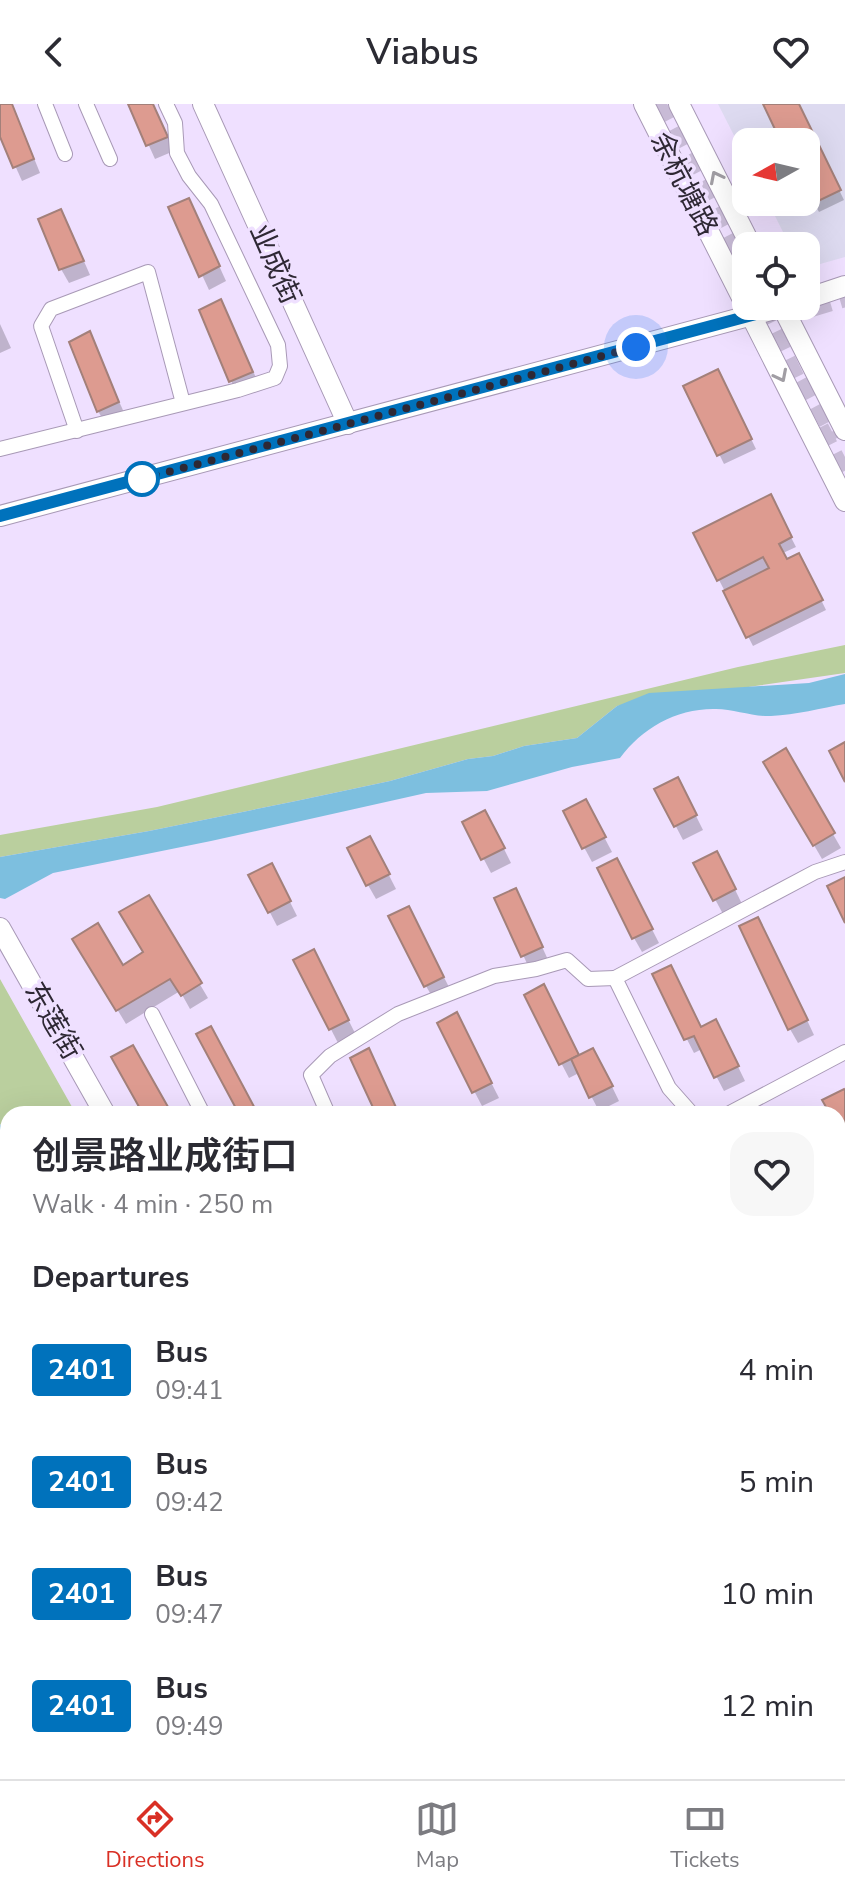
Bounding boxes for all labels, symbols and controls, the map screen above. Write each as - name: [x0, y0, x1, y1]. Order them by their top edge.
- text: Viabus: [366, 28, 479, 77]
- icon: back: [32, 30, 76, 74]
- icon: heart: [769, 30, 813, 74]
- street label: 余杭塘路: [642, 125, 726, 243]
- north arrow: [732, 128, 820, 216]
- map controls: [732, 128, 820, 320]
- one-way arrow: [710, 170, 726, 185]
- street label: 业成街: [241, 218, 309, 310]
- button: locate: [732, 232, 820, 320]
- your location: [616, 327, 656, 367]
- one-way arrow: [772, 367, 787, 382]
- unlabelled marker: [125, 462, 159, 496]
- street label: 东莲街: [16, 975, 90, 1067]
- text: 创景路业成街口: [32, 1131, 298, 1182]
- button: heart: [730, 1132, 814, 1216]
- text: Walk · 4 min · 250 m: [32, 1187, 273, 1222]
- text: Departures: [32, 1257, 189, 1298]
- text: Bus: [155, 1332, 208, 1373]
- text: 4 min: [739, 1350, 814, 1391]
- text: 2401: [48, 1351, 115, 1389]
- text: 09:41: [155, 1373, 224, 1408]
- text: Bus: [155, 1444, 208, 1485]
- text: 5 min: [739, 1462, 814, 1503]
- text: 2401: [48, 1463, 115, 1501]
- text: 09:42: [155, 1485, 224, 1520]
- text: Bus: [155, 1556, 208, 1597]
- text: 10 min: [721, 1574, 814, 1615]
- text: 2401: [48, 1575, 115, 1613]
- text: 09:47: [155, 1597, 224, 1632]
- text: Bus: [155, 1668, 208, 1709]
- text: 12 min: [721, 1686, 814, 1727]
- text: 2401: [48, 1687, 115, 1725]
- text: 09:49: [155, 1709, 224, 1744]
- tab: Directions: [105, 1797, 205, 1875]
- tab: Map: [415, 1797, 459, 1875]
- tab: Tickets: [670, 1797, 740, 1875]

